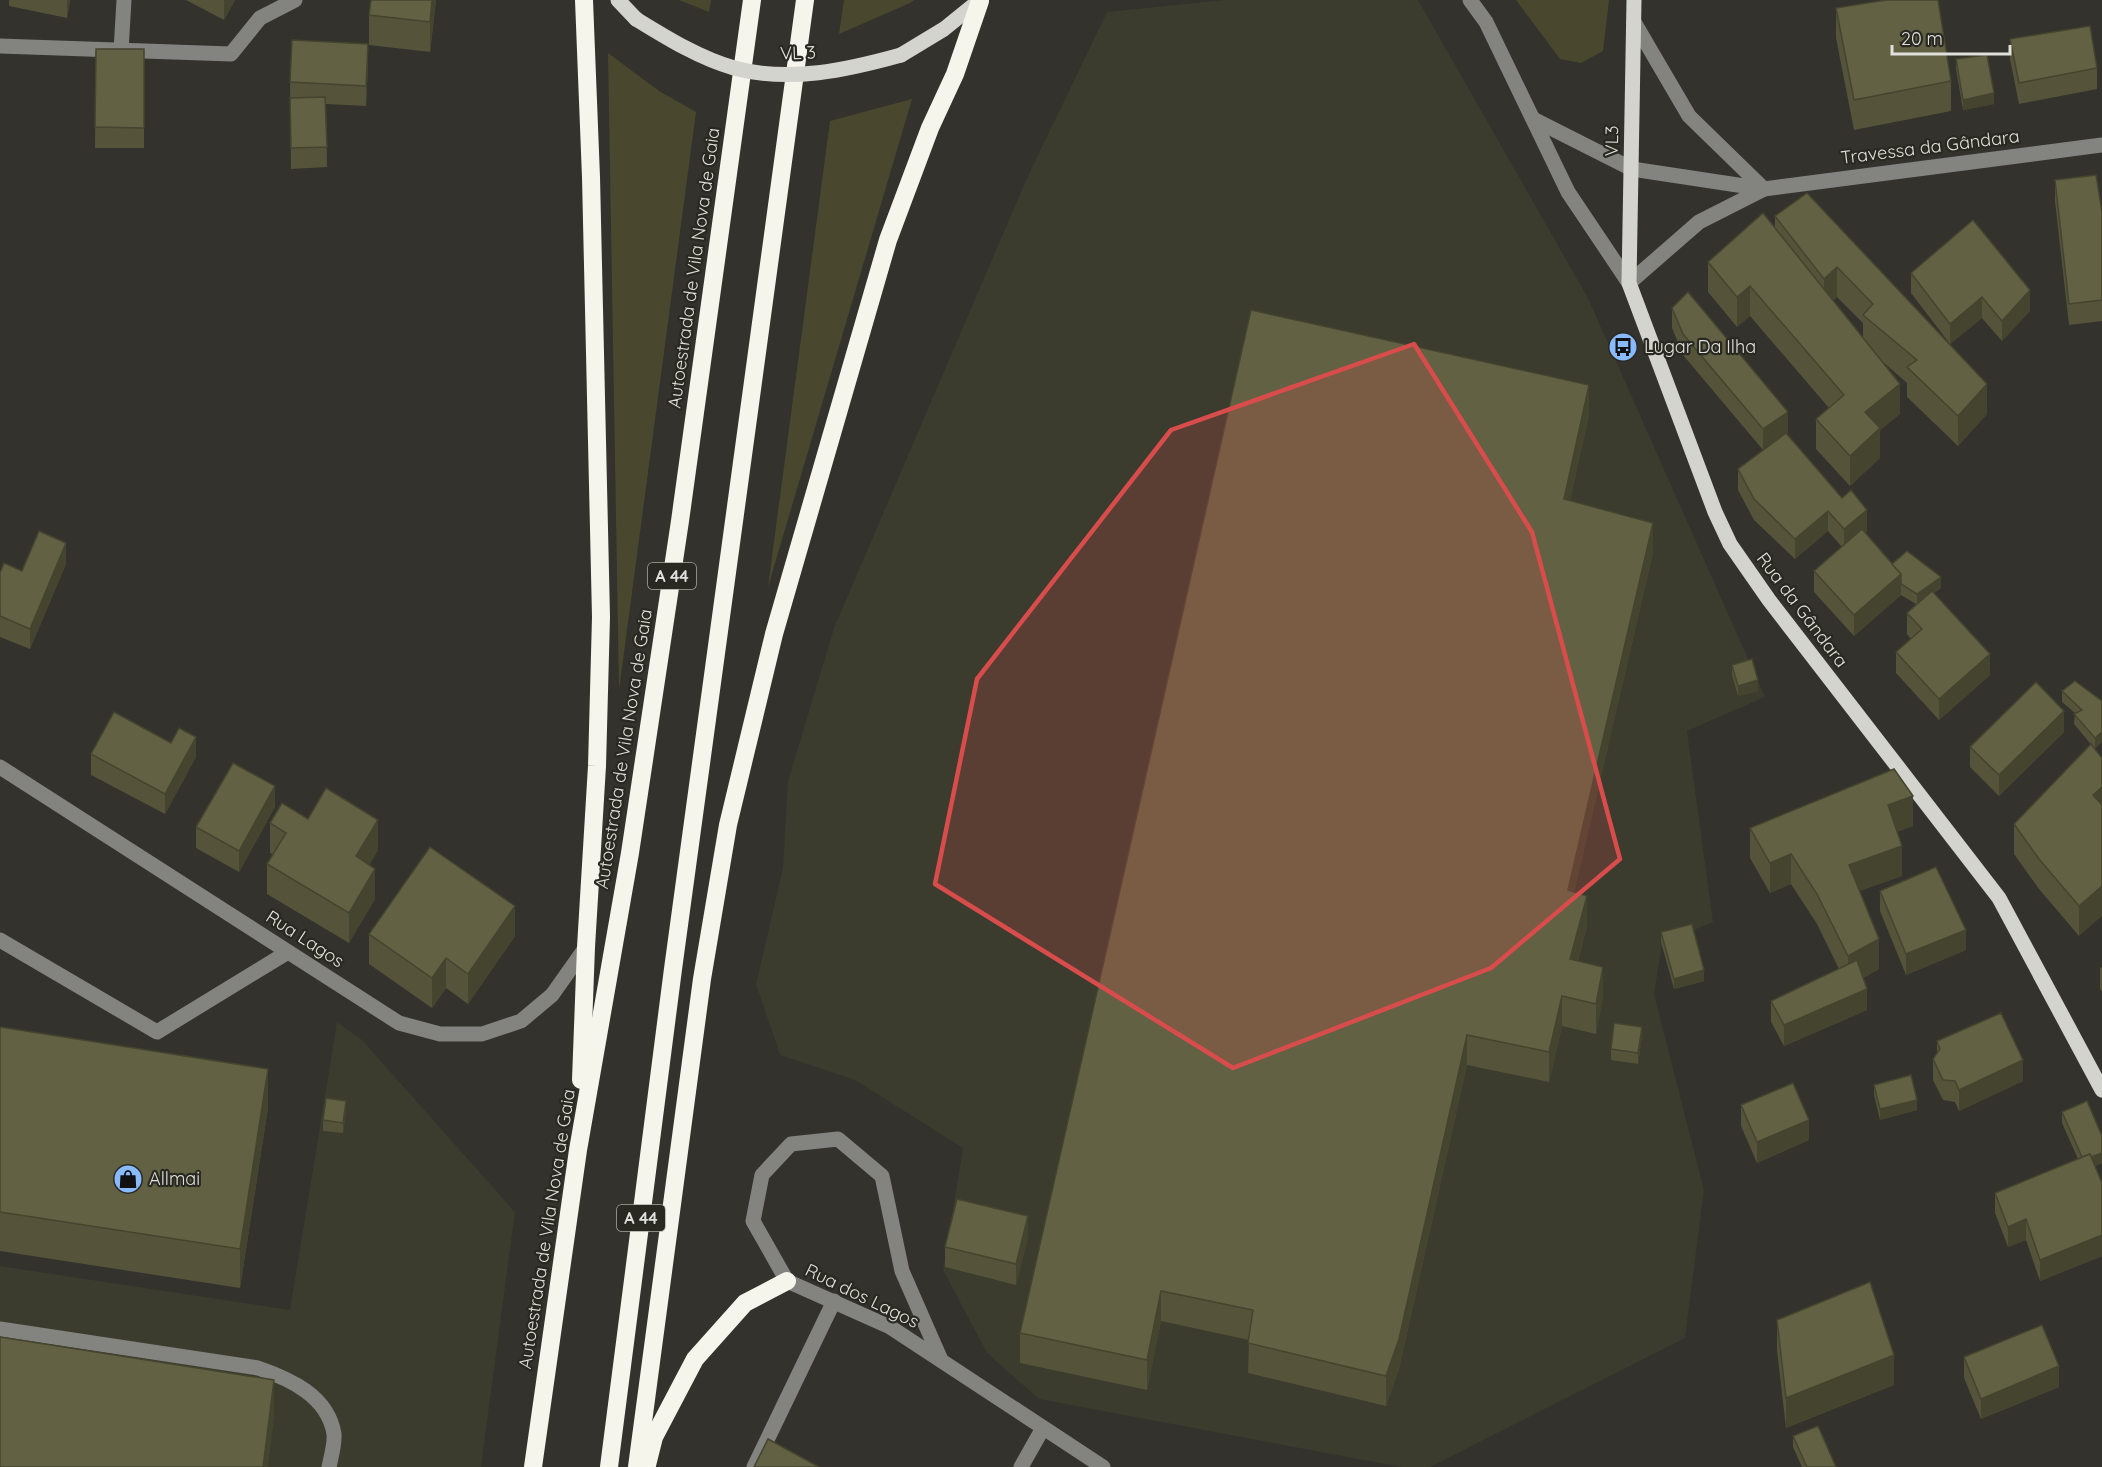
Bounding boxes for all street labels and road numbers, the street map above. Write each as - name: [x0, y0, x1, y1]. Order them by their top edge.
- street label: VL 3: [780, 40, 816, 65]
- street label: Travessa da Gândara: [1839, 124, 2021, 169]
- street label: VL3: [1600, 125, 1623, 157]
- street label: Autoestrada de Vila Nova de Gaia: [662, 126, 725, 410]
- street label: Rua da Gândara: [1752, 548, 1853, 672]
- road number: A 44: [648, 563, 696, 589]
- street label: Autoestrada de Vila Nova de Gaia: [590, 607, 657, 891]
- street label: Rua Lagos: [262, 905, 349, 972]
- street label: Autoestrada de Vila Nova de Gaia: [513, 1087, 580, 1371]
- road number: A 44: [617, 1205, 665, 1231]
- street label: Rua dos Lagos: [802, 1258, 923, 1333]

